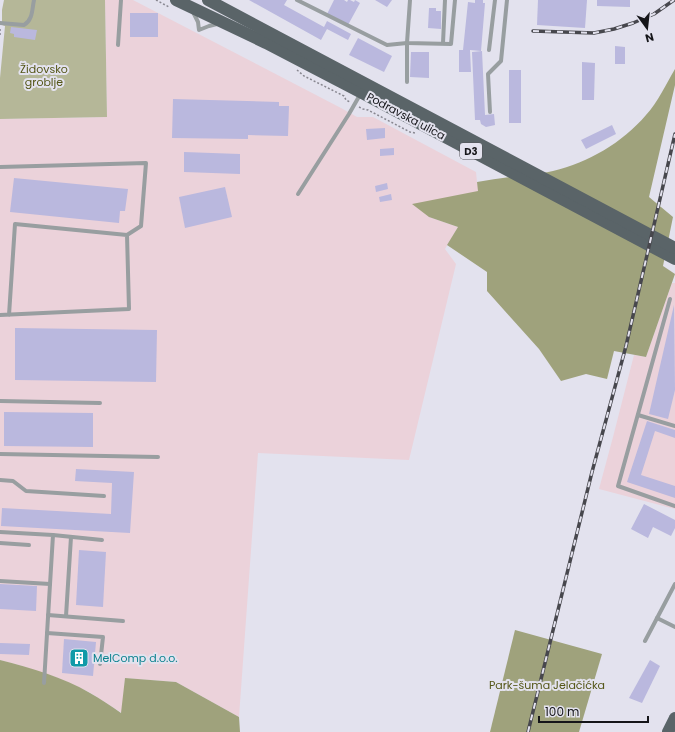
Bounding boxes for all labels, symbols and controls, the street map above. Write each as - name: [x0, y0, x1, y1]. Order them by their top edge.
- north arrow: [627, 8, 667, 48]
- text: N: [644, 29, 656, 46]
- park label: Židovsko groblje: [20, 61, 68, 90]
- street label: Podravska ulica: [364, 89, 448, 143]
- road number: D3: [460, 143, 482, 159]
- building icon: MelComp d.o.o.: [68, 647, 90, 669]
- place label: MelComp d.o.o.: [93, 650, 178, 666]
- park label: Park-šuma Jelačićka: [489, 677, 605, 693]
- scale bar: [539, 698, 648, 724]
- text: 100 m: [545, 703, 579, 720]

